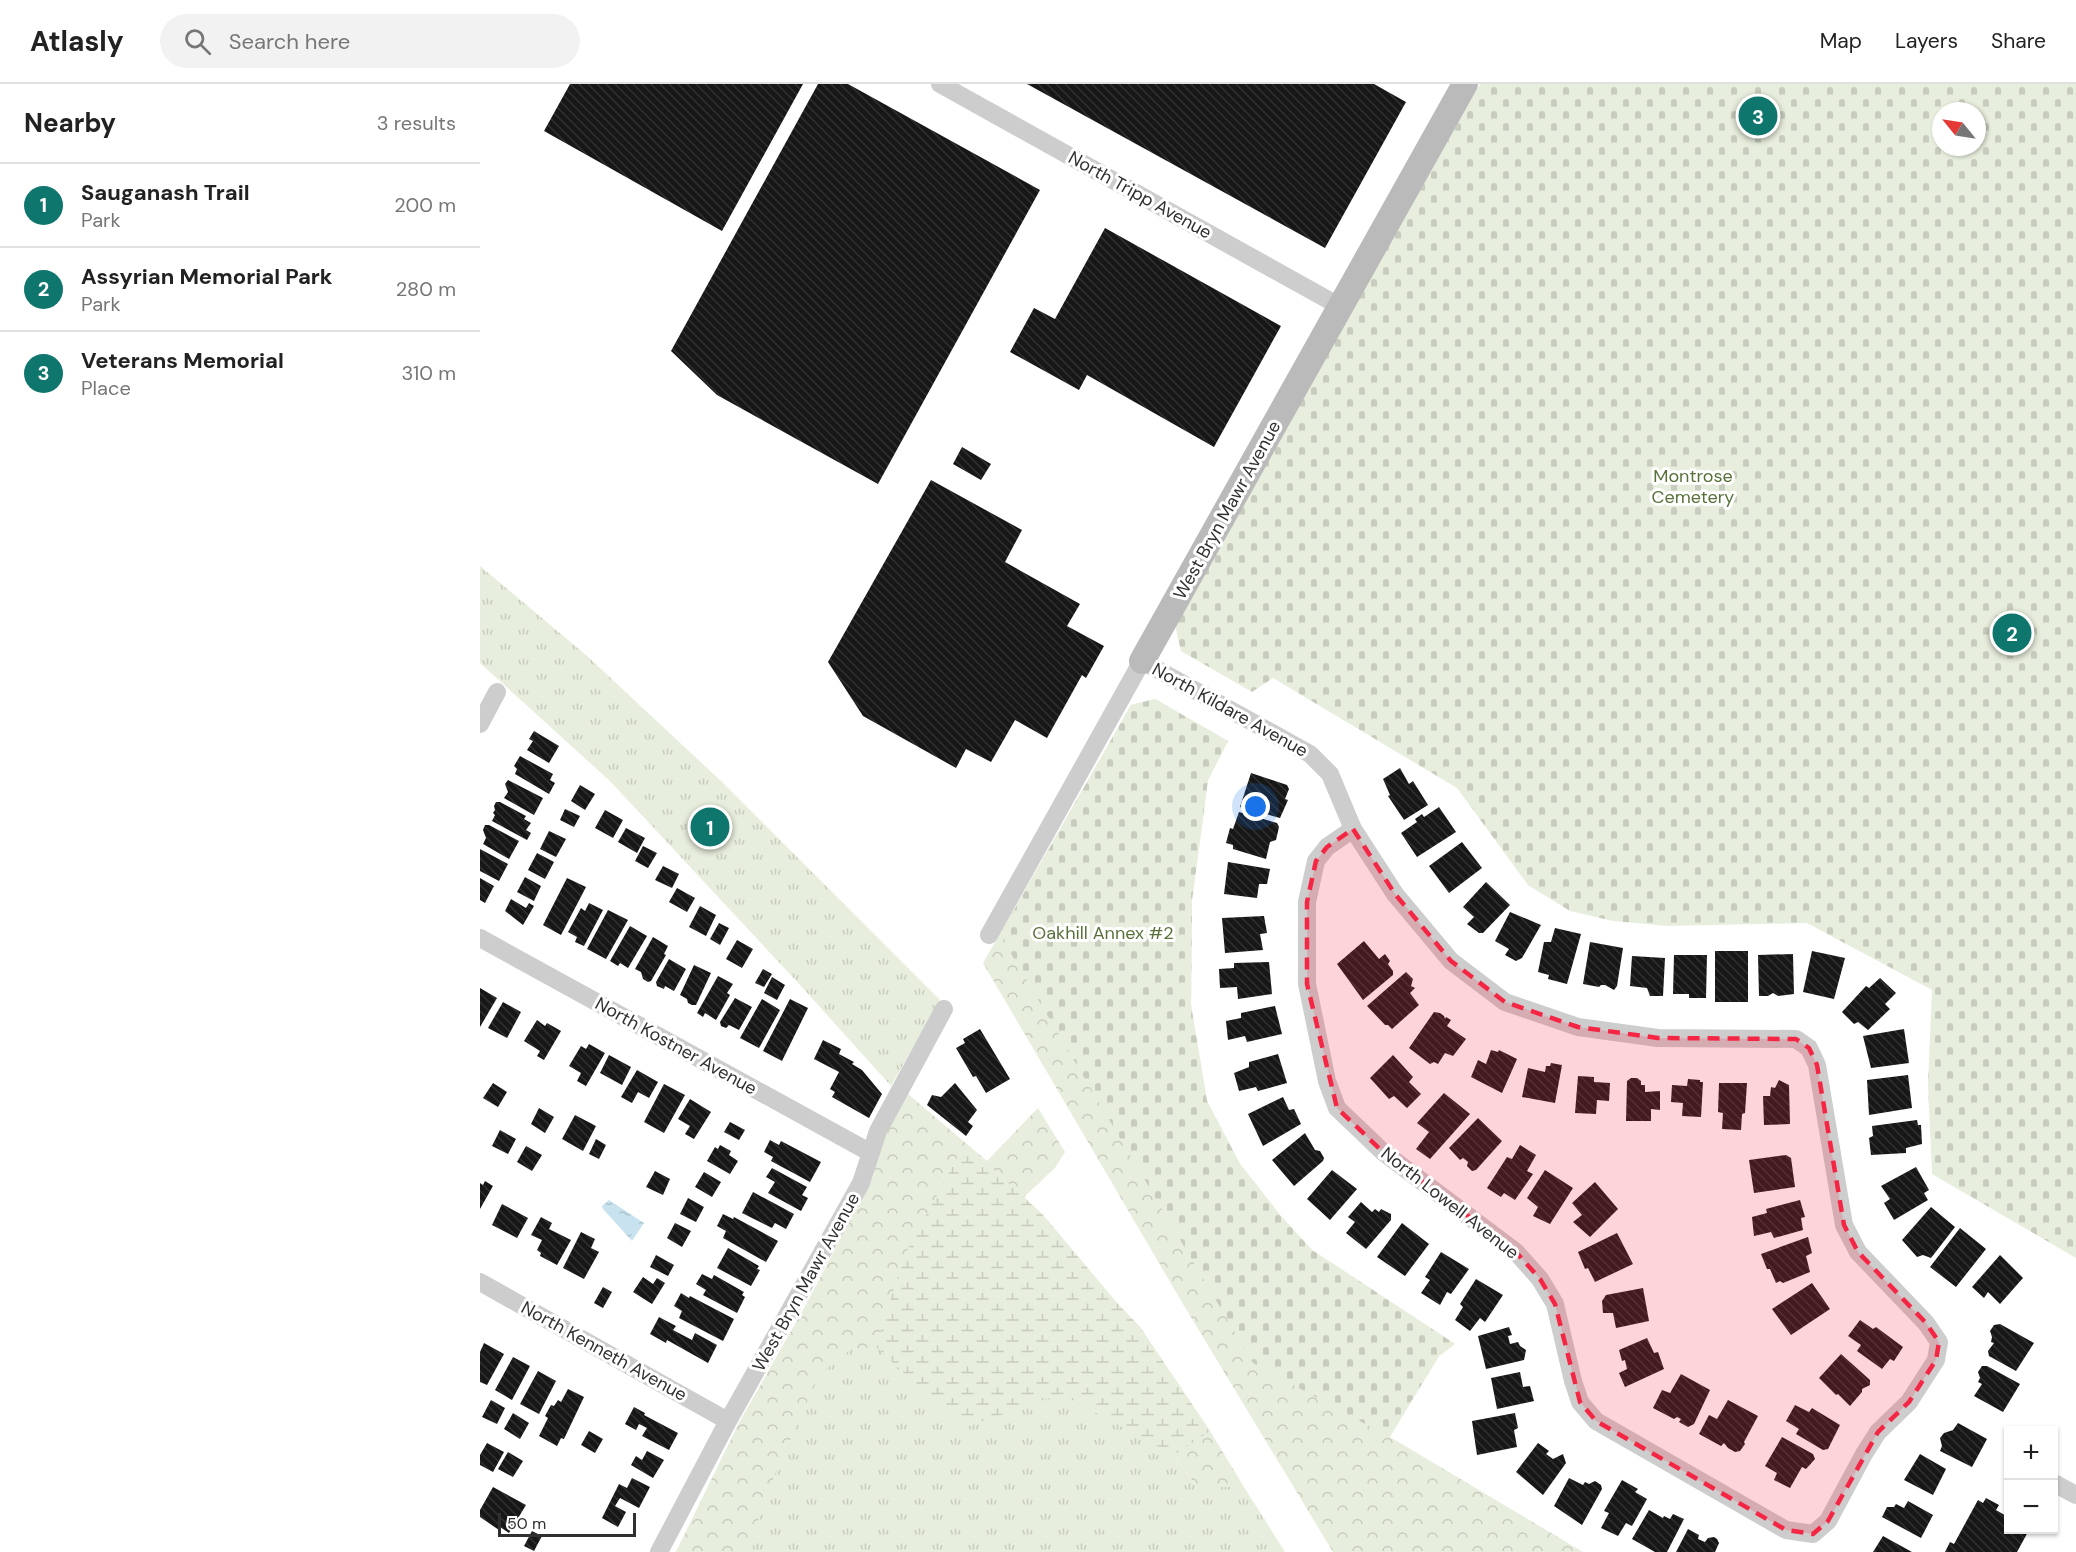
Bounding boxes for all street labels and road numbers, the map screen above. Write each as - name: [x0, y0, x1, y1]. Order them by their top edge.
- street label: North Tripp Avenue: [1064, 146, 1216, 244]
- street label: West Bryn Mawr Avenue: [1168, 416, 1286, 604]
- street label: North Kildare Avenue: [1148, 657, 1312, 763]
- street label: North Kostner Avenue: [591, 992, 761, 1100]
- street label: North Lowell Avenue: [1376, 1142, 1524, 1264]
- street label: West Bryn Mawr Avenue: [747, 1188, 865, 1376]
- street label: North Kenneth Avenue: [517, 1295, 691, 1407]

